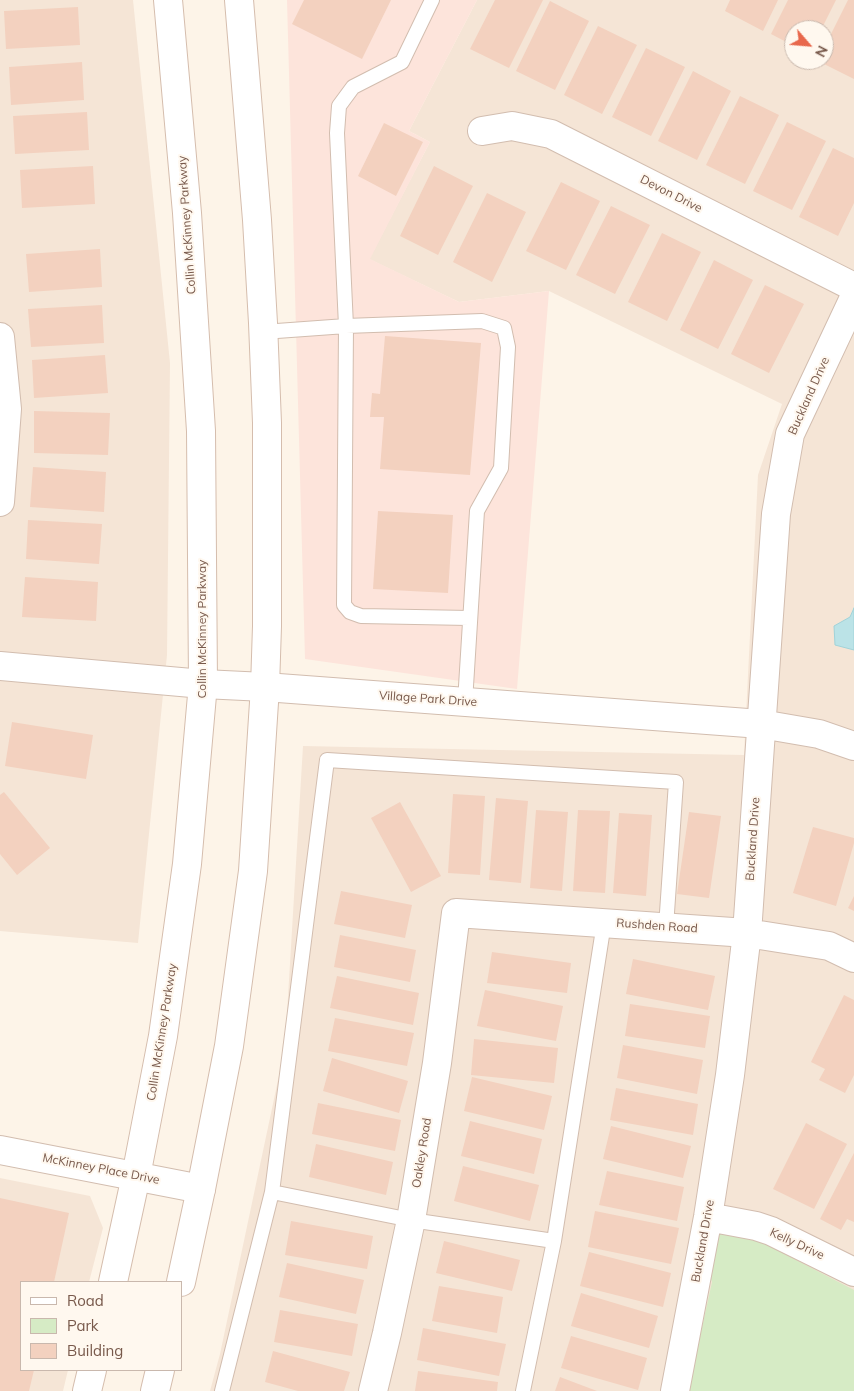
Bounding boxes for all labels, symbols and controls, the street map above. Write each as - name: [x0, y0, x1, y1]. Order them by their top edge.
- north arrow: [784, 20, 834, 70]
- text: N: [811, 43, 832, 60]
- street label: Collin McKinney Parkway: [175, 155, 199, 295]
- street label: Devon Drive: [638, 172, 704, 216]
- street label: Buckland Drive: [785, 355, 833, 437]
- street label: Collin McKinney Parkway: [195, 560, 209, 698]
- street label: Village Park Drive: [378, 688, 478, 710]
- street label: Buckland Drive: [743, 797, 763, 881]
- street label: Rushden Road: [616, 916, 698, 936]
- street label: Collin McKinney Parkway: [144, 962, 180, 1102]
- street label: Oakley Road: [409, 1117, 435, 1189]
- street label: McKinney Place Drive: [41, 1151, 161, 1187]
- street label: Buckland Drive: [689, 1199, 717, 1283]
- street label: Kelly Drive: [768, 1225, 826, 1263]
- legend: [20, 1281, 182, 1371]
- text: Road: [67, 1291, 104, 1310]
- text: Park: [67, 1316, 99, 1335]
- text: Building: [67, 1341, 123, 1360]

